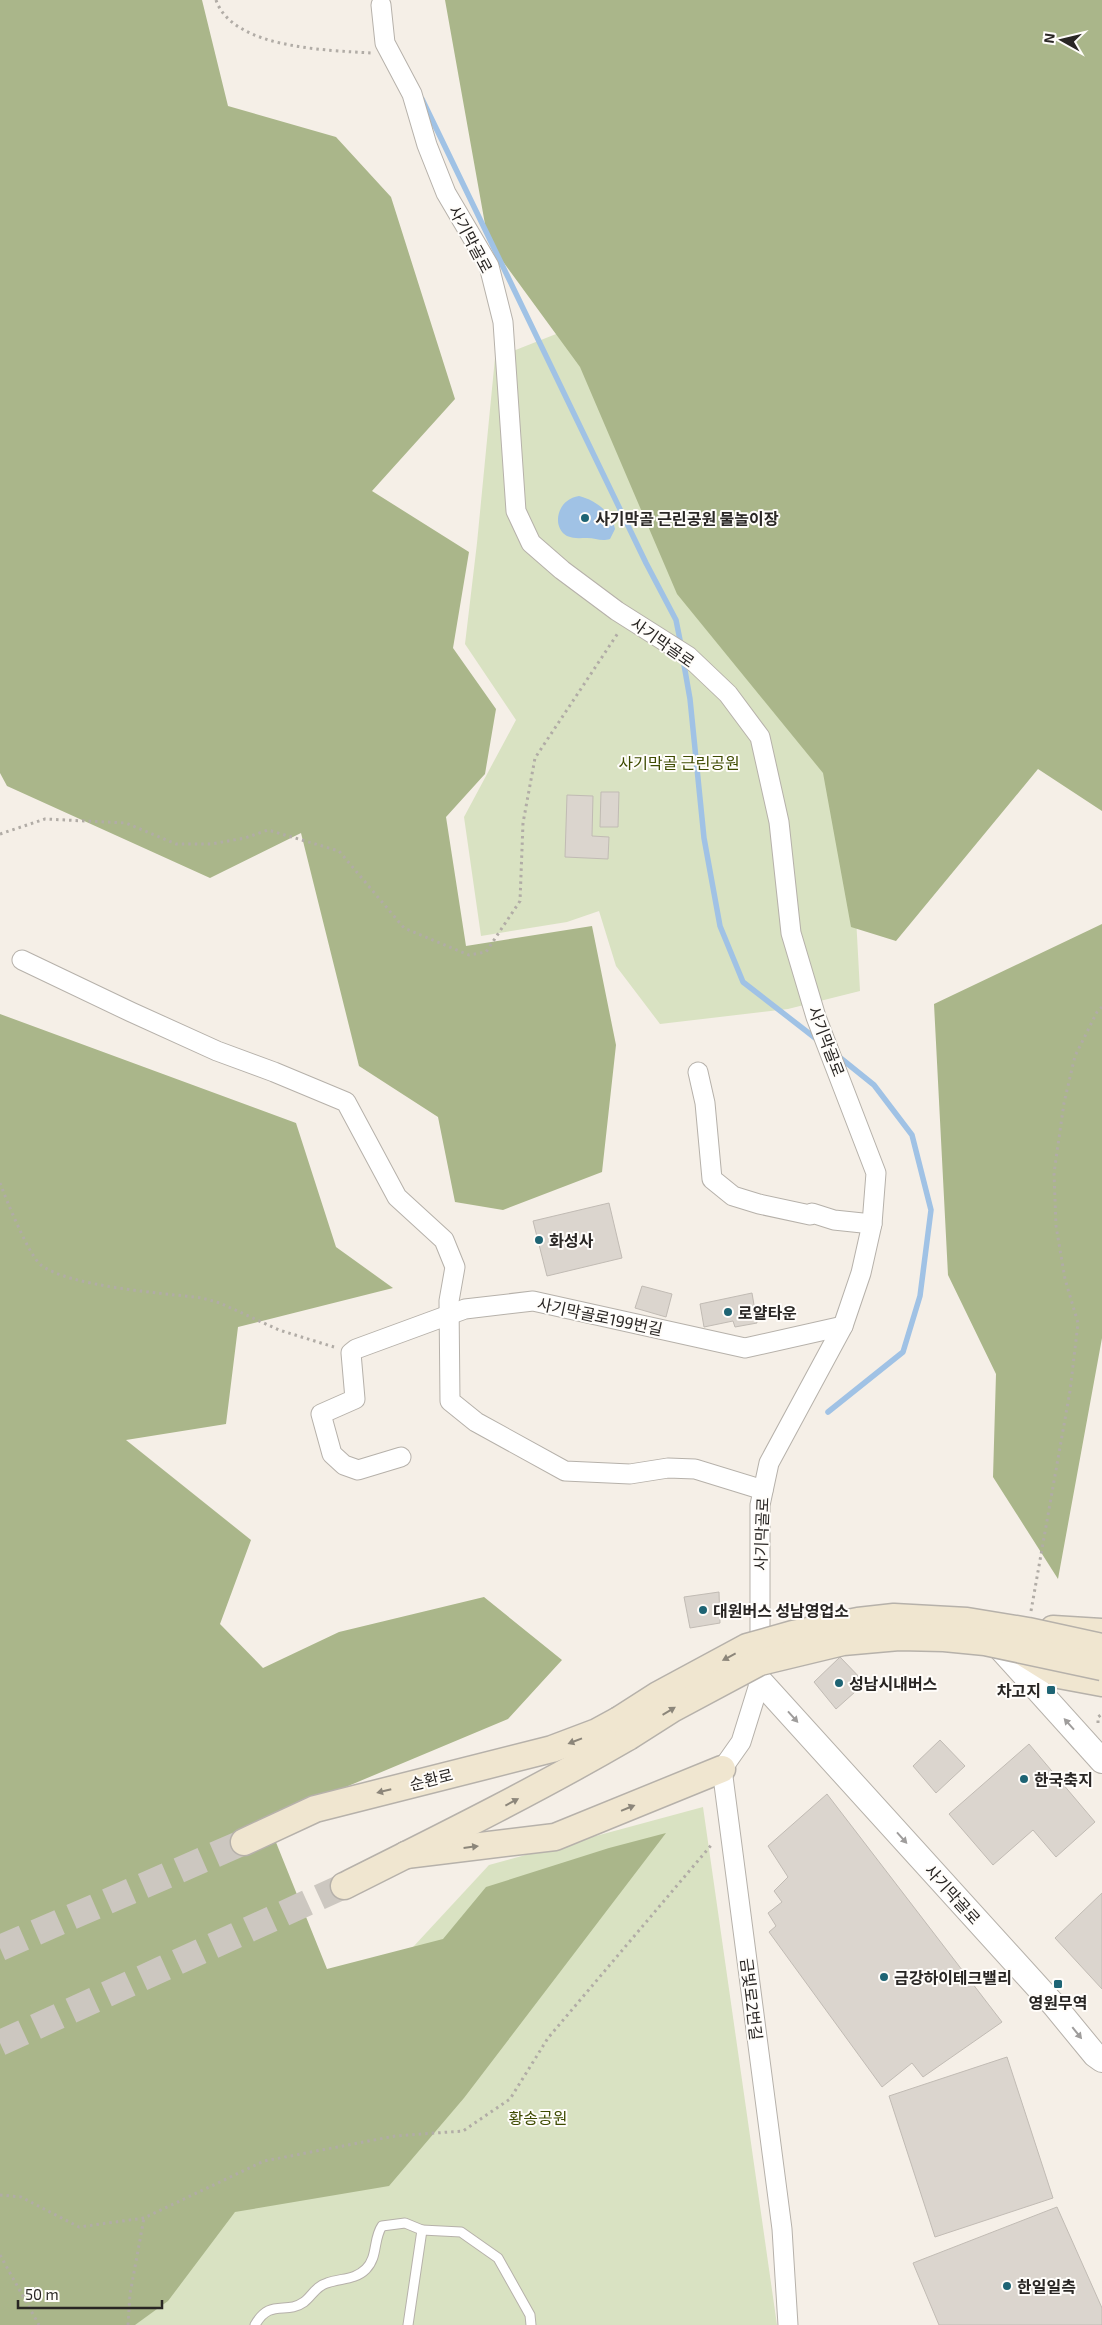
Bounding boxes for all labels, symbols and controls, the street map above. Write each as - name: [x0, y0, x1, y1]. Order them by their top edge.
- north arrow: [1037, 15, 1087, 65]
- text: N: [1040, 32, 1058, 44]
- street label: 사기막골로: [445, 202, 497, 276]
- place label: 사기막골 근린공원 물놀이장: [595, 509, 779, 528]
- marker: 사기막골 근린공원 물놀이장: [579, 512, 591, 524]
- street label: 사기막골로: [627, 613, 699, 671]
- park label: 사기막골 근린공원: [618, 753, 740, 772]
- street label: 사기막골로: [805, 1003, 849, 1079]
- place label: 화성사: [549, 1231, 593, 1250]
- marker: 화성사: [533, 1234, 545, 1246]
- street label: 사기막골로199번길: [536, 1293, 664, 1339]
- place label: 로얄타운: [738, 1303, 797, 1322]
- marker: 로얄타운: [722, 1306, 734, 1318]
- street label: 사기막골로: [750, 1497, 772, 1571]
- place label: 대원버스 성남영업소: [713, 1601, 849, 1620]
- marker: 대원버스 성남영업소: [697, 1604, 709, 1616]
- one-way arrow: [722, 1652, 736, 1661]
- place label: 성남시내버스: [849, 1674, 938, 1693]
- marker: 성남시내버스: [833, 1677, 845, 1689]
- place label: 차고지: [997, 1681, 1041, 1700]
- marker: 차고지: [1045, 1684, 1057, 1696]
- one-way arrow: [663, 1706, 676, 1715]
- one-way arrow: [787, 1711, 799, 1723]
- one-way arrow: [1064, 1718, 1075, 1731]
- one-way arrow: [567, 1738, 582, 1745]
- street label: 순환로: [407, 1764, 455, 1794]
- place label: 한국축지: [1034, 1770, 1093, 1789]
- marker: 한국축지: [1018, 1773, 1030, 1785]
- one-way arrow: [376, 1787, 391, 1795]
- one-way arrow: [506, 1797, 519, 1806]
- one-way arrow: [620, 1804, 635, 1811]
- one-way arrow: [896, 1831, 908, 1843]
- one-way arrow: [464, 1843, 480, 1851]
- street label: 사기막골로: [921, 1860, 985, 1928]
- street label: 금빛로2번길: [738, 1957, 766, 2041]
- place label: 금강하이테크밸리: [894, 1968, 1012, 1987]
- marker: 금강하이테크밸리: [878, 1971, 890, 1983]
- marker: 영원무역: [1052, 1978, 1064, 1990]
- place label: 영원무역: [1029, 1993, 1087, 2012]
- one-way arrow: [1072, 2027, 1083, 2040]
- park label: 황송공원: [509, 2108, 567, 2127]
- place label: 한일일측: [1017, 2277, 1076, 2296]
- scale bar: [18, 2278, 161, 2310]
- marker: 한일일측: [1001, 2280, 1013, 2292]
- text: 50 m: [25, 2285, 59, 2303]

